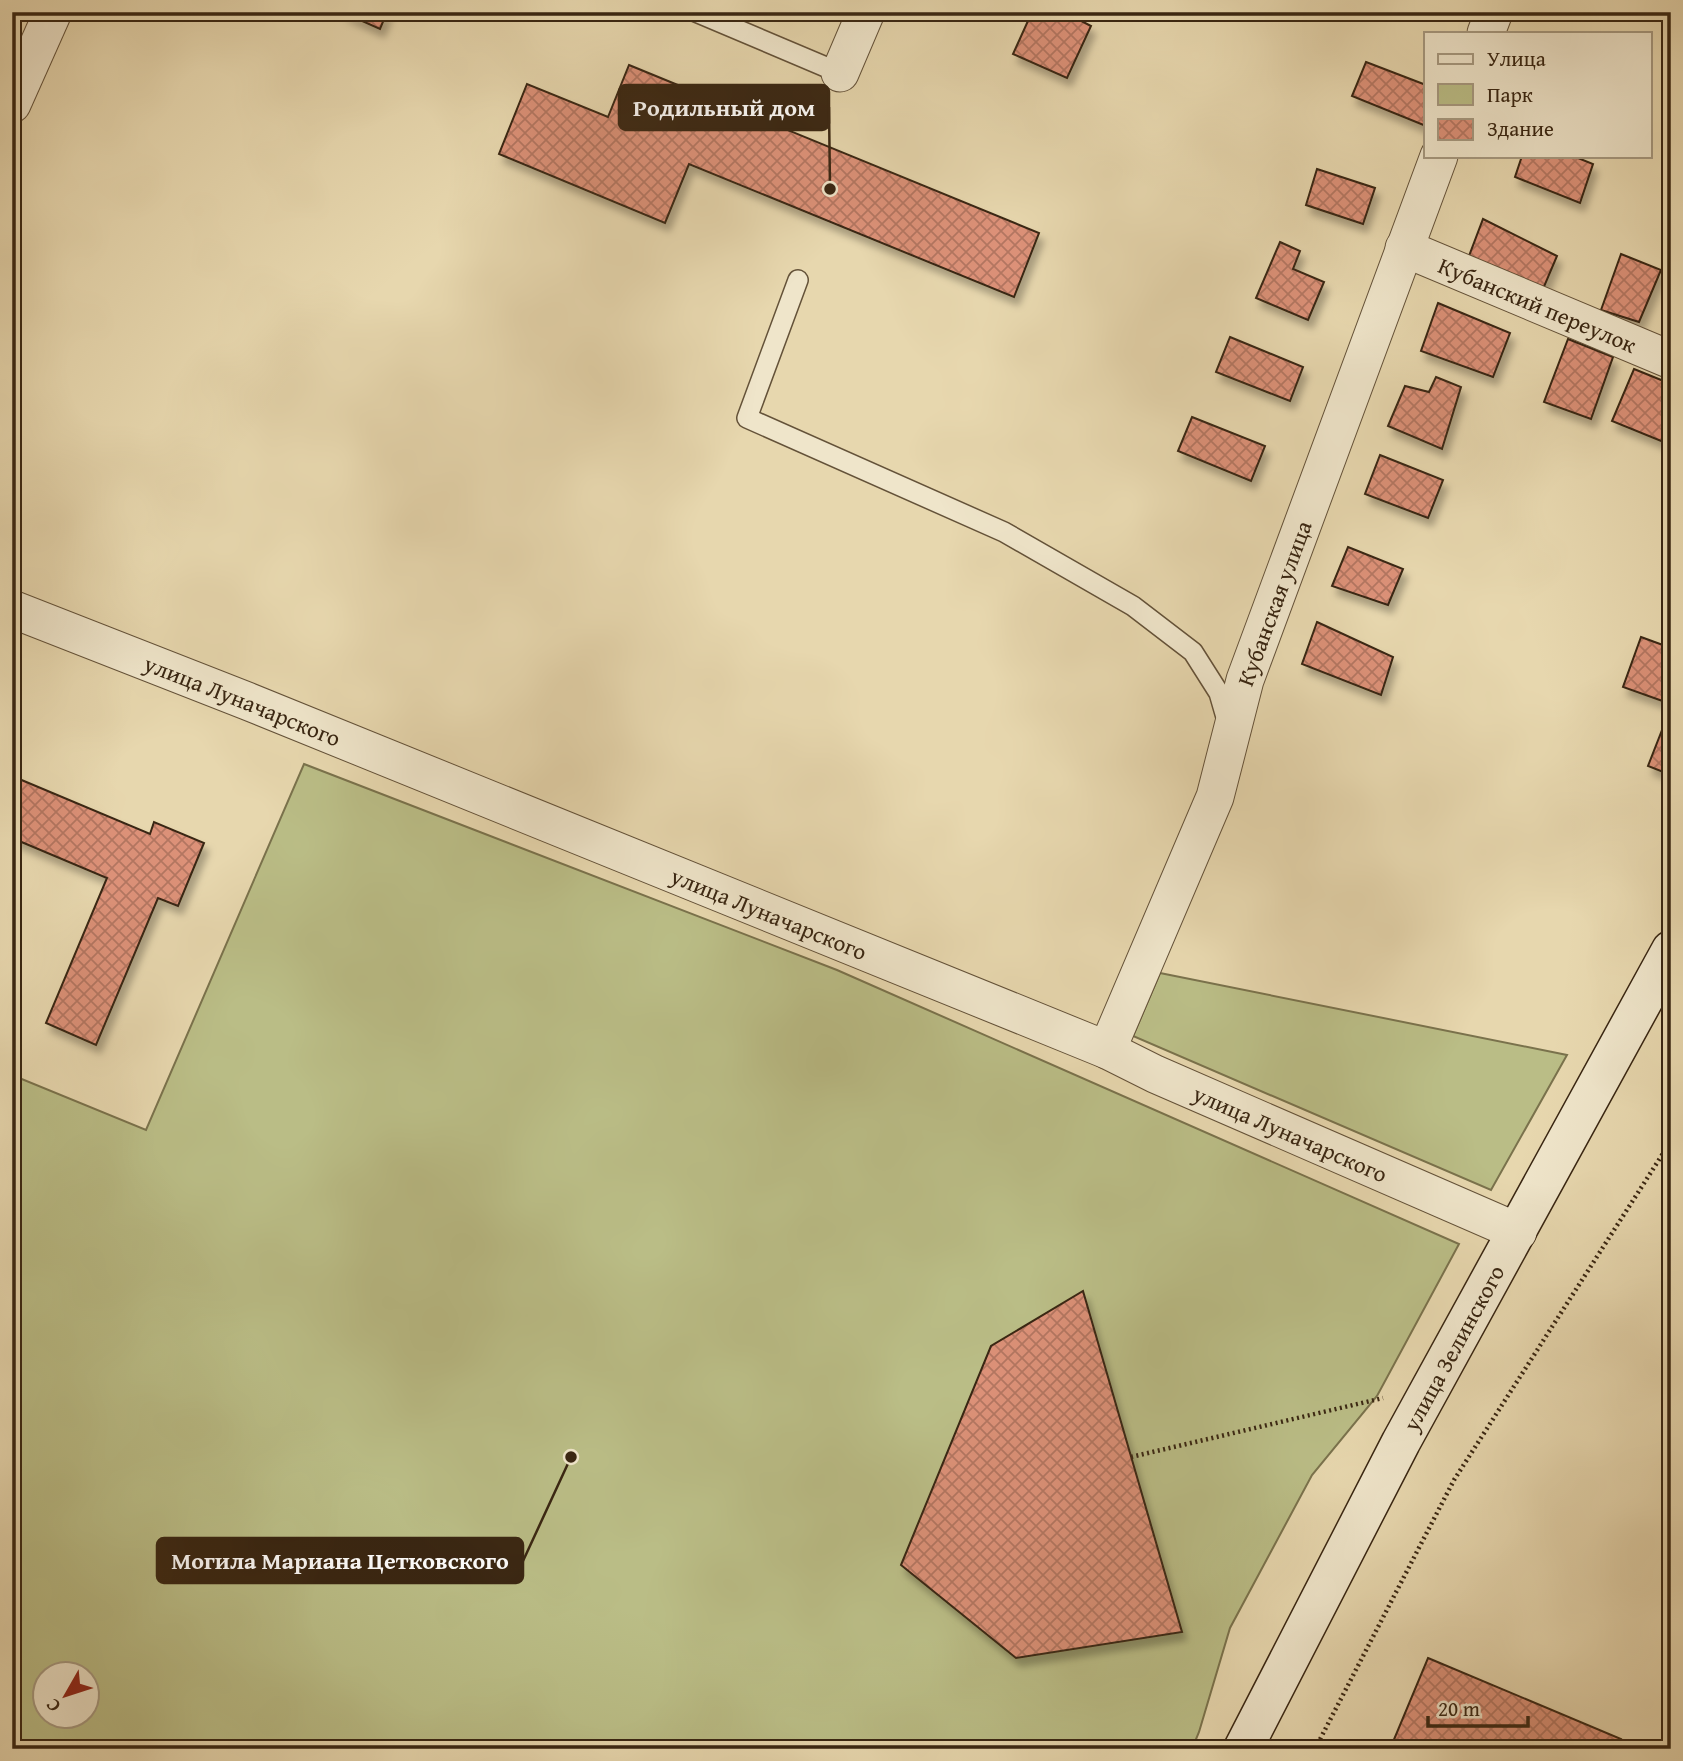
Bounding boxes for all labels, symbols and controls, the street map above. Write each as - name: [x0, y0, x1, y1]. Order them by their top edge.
- legend: [1424, 32, 1652, 158]
- text: Улица: [1487, 43, 1546, 74]
- text: Парк: [1487, 79, 1533, 110]
- callout: Родильный дом: [619, 85, 829, 130]
- text: Родильный дом: [633, 90, 815, 125]
- text: Здание: [1487, 113, 1554, 144]
- street label: Кубанский переулок: [1434, 248, 1642, 360]
- street label: Кубанская улица: [1228, 516, 1319, 690]
- street label: улица Луначарского: [139, 646, 346, 754]
- street label: улица Луначарского: [665, 858, 872, 968]
- street label: улица Луначарского: [1187, 1076, 1393, 1190]
- street label: улица Зелинского: [1393, 1258, 1512, 1438]
- callout: Могила Мариана Цетковского: [157, 1538, 523, 1583]
- text: Могила Мариана Цетковского: [171, 1543, 509, 1578]
- north arrow: [32, 1660, 102, 1730]
- scale bar: [1428, 1684, 1527, 1728]
- text: С: [38, 1693, 67, 1719]
- text: 20 m: [1438, 1693, 1480, 1724]

